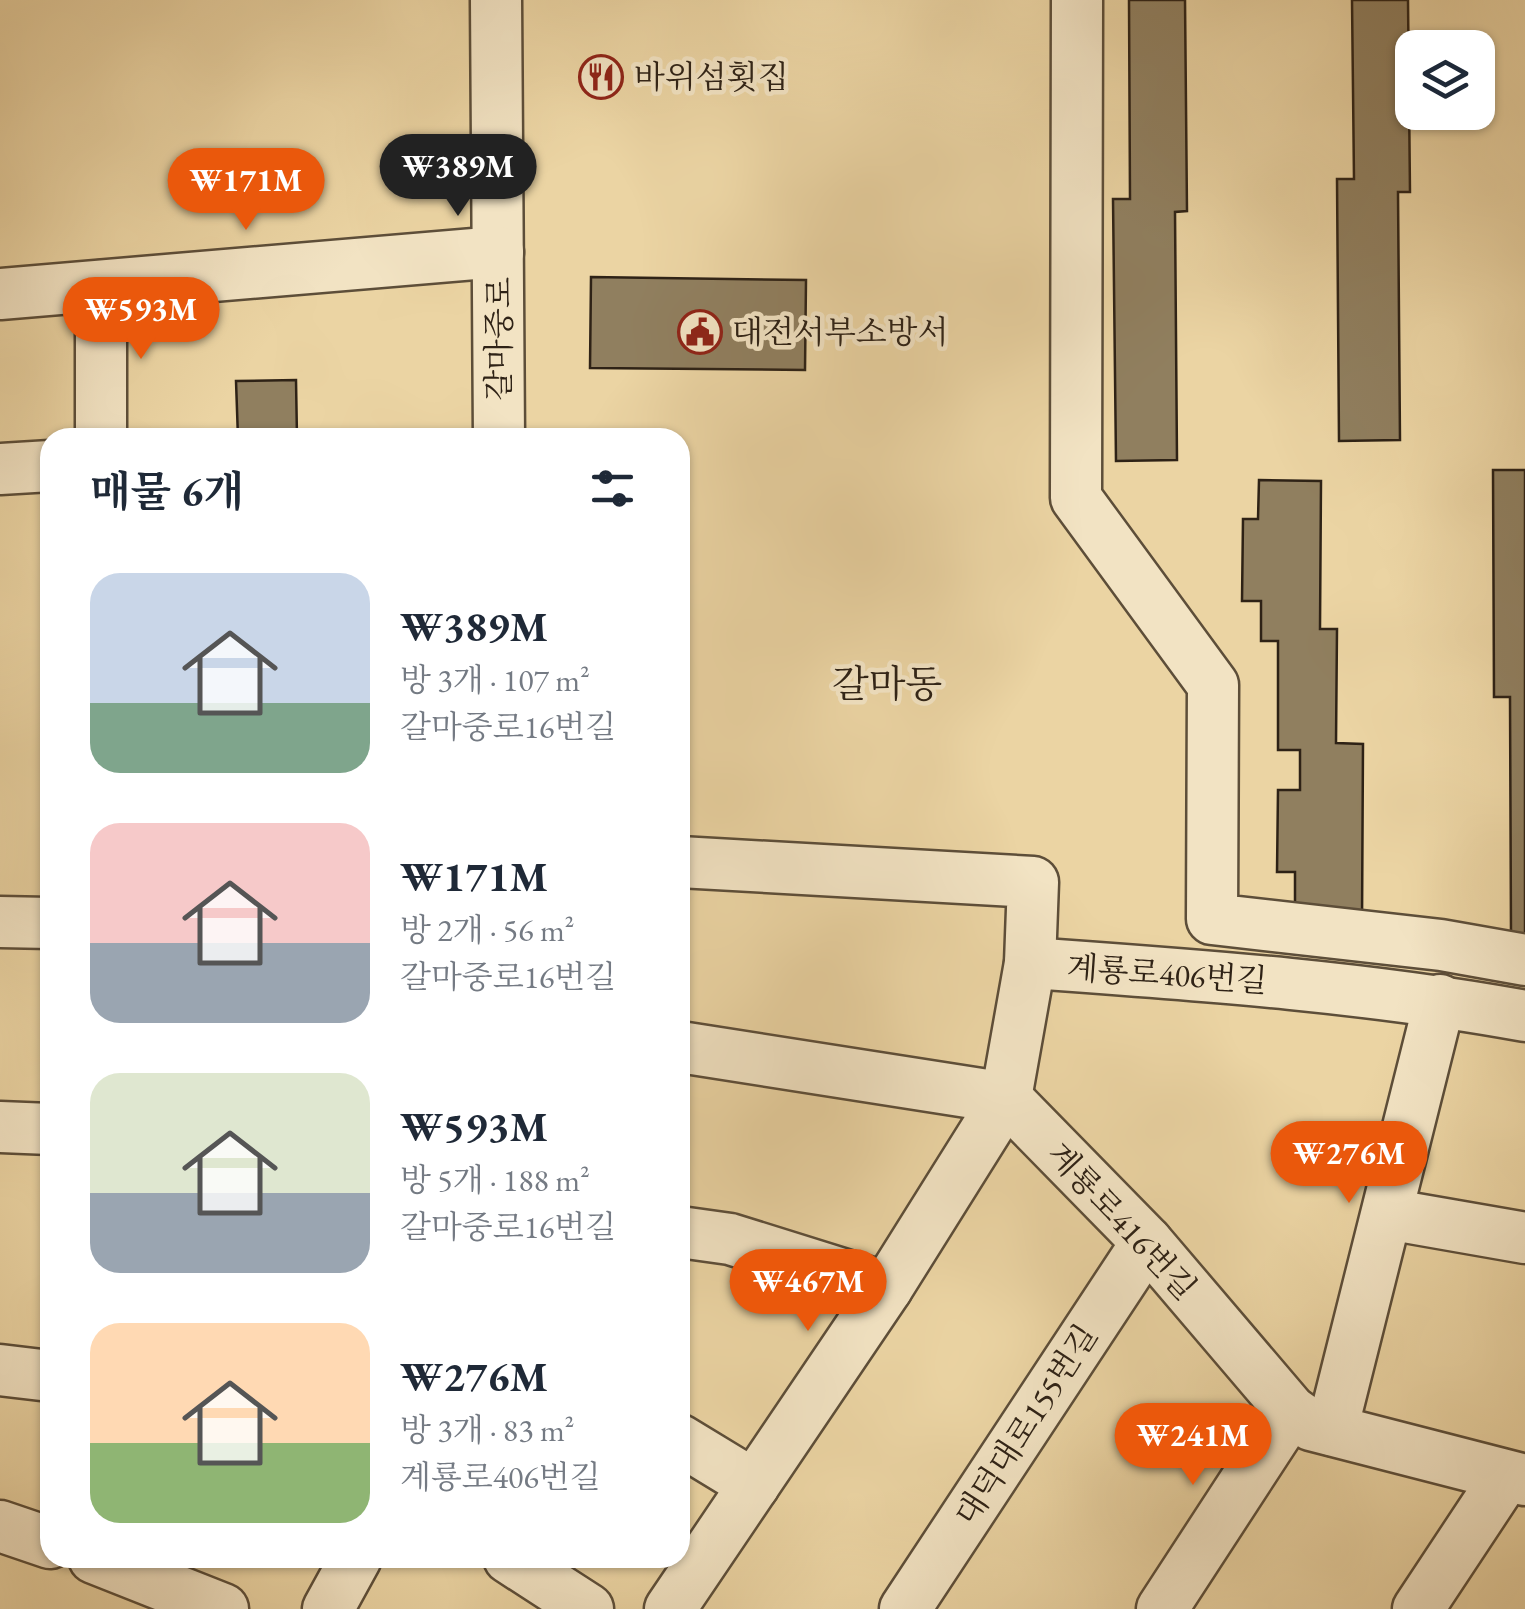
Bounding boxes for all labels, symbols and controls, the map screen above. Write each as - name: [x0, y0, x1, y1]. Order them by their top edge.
- map controls: [1395, 30, 1495, 130]
- button: layers: [1395, 30, 1495, 130]
- restaurant icon: 바위섬횟집: [578, 54, 624, 100]
- place label: 바위섬횟집: [634, 56, 789, 98]
- pin: ₩389M: [388, 134, 528, 219]
- text: ₩389M: [402, 145, 514, 187]
- pin: ₩171M: [176, 148, 316, 233]
- text: ₩171M: [190, 159, 302, 201]
- pin: ₩593M: [71, 277, 211, 362]
- street label: 갈마중로: [478, 277, 520, 401]
- text: ₩593M: [85, 288, 197, 330]
- public building icon: 대전서부소방서: [677, 309, 723, 355]
- place label: 대전서부소방서: [732, 311, 948, 353]
- icon: filters: [585, 461, 640, 516]
- text: 매물 6개: [90, 464, 244, 519]
- text: ₩389M: [400, 599, 548, 654]
- icon: home: [170, 613, 290, 733]
- text: 방 3개 · 107 m²: [400, 659, 590, 701]
- district label: 갈마동: [832, 659, 942, 708]
- text: 갈마중로16번길: [400, 706, 616, 748]
- text: ₩171M: [400, 849, 548, 904]
- icon: home: [170, 863, 290, 983]
- text: 방 2개 · 56 m²: [400, 909, 574, 951]
- street label: 계룡로406번길: [1065, 946, 1269, 1002]
- text: 갈마중로16번길: [400, 956, 616, 998]
- text: ₩593M: [400, 1099, 548, 1154]
- icon: home: [170, 1113, 290, 1233]
- pin: ₩276M: [1279, 1121, 1419, 1206]
- text: ₩276M: [1293, 1132, 1405, 1174]
- street label: 계룡로416번길: [1038, 1133, 1206, 1309]
- text: 방 5개 · 188 m²: [400, 1159, 590, 1201]
- text: 갈마중로16번길: [400, 1206, 616, 1248]
- pin: ₩467M: [738, 1249, 878, 1334]
- text: ₩467M: [752, 1260, 864, 1302]
- street label: 대덕대로155번길: [945, 1316, 1107, 1534]
- text: ₩276M: [400, 1349, 548, 1404]
- icon: home: [170, 1363, 290, 1483]
- pin: ₩241M: [1123, 1403, 1263, 1488]
- text: 방 3개 · 83 m²: [400, 1409, 574, 1451]
- text: ₩241M: [1137, 1414, 1249, 1456]
- text: 계룡로406번길: [400, 1456, 601, 1498]

